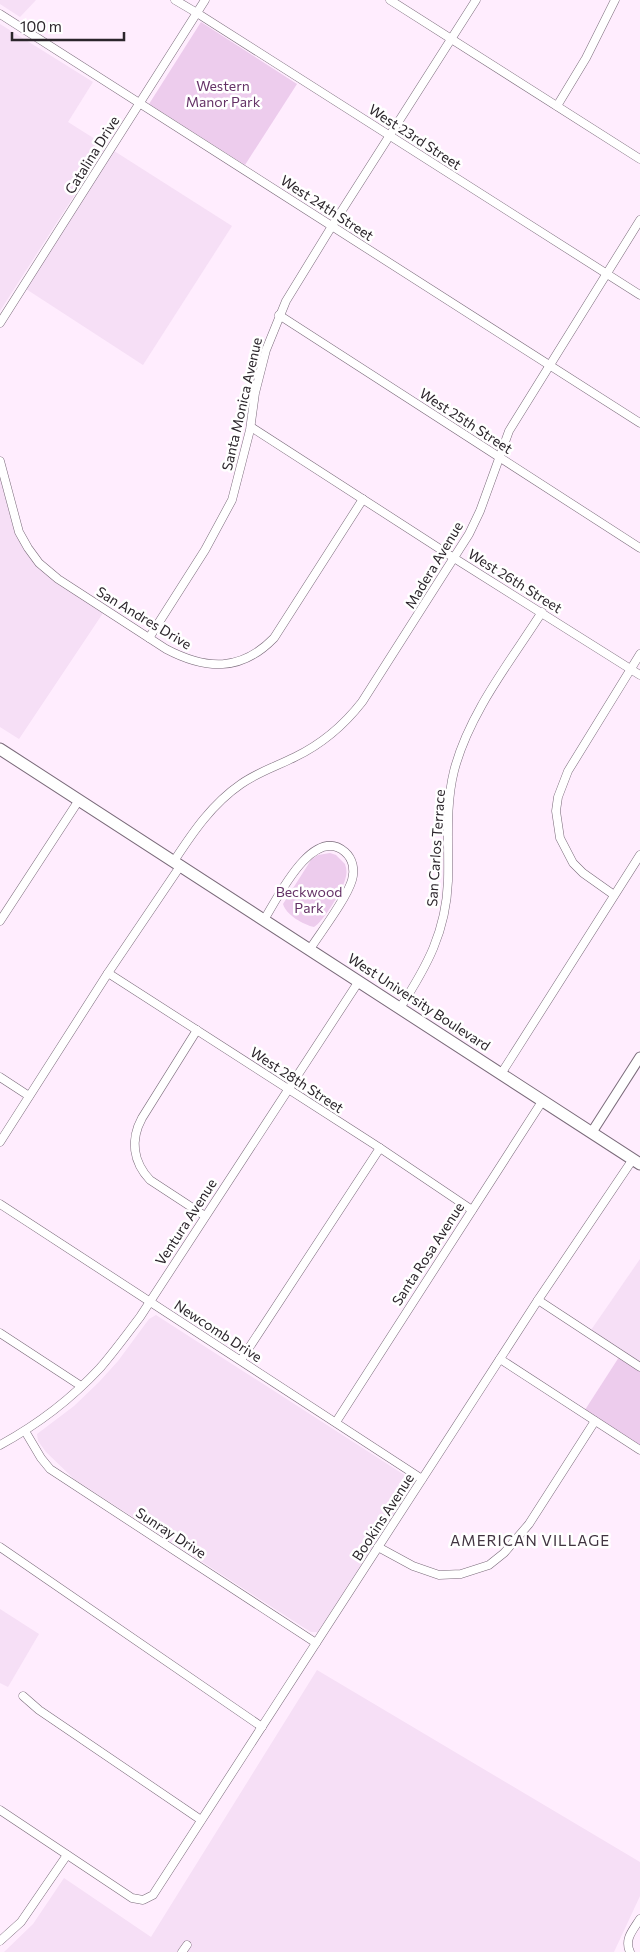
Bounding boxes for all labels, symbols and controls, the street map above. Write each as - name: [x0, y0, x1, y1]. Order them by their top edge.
- scale bar: [12, 10, 125, 42]
- text: 100 m: [20, 17, 62, 35]
- park label: Western Manor Park: [186, 77, 261, 110]
- street label: West 23rd Street: [366, 100, 465, 173]
- street label: Catalina Drive: [61, 112, 122, 197]
- street label: West 24th Street: [278, 171, 377, 244]
- street label: Santa Monica Avenue: [218, 336, 265, 472]
- street label: West 25th Street: [417, 384, 516, 457]
- street label: Madera Avenue: [401, 518, 466, 611]
- street label: West 26th Street: [465, 545, 566, 616]
- street label: San Andres Drive: [94, 583, 195, 653]
- street label: San Carlos Terrace: [423, 789, 448, 907]
- park label: Beckwood Park: [276, 883, 342, 916]
- street label: West University Boulevard: [345, 949, 494, 1054]
- street label: West 28th Street: [247, 1043, 347, 1116]
- street label: Ventura Avenue: [151, 1175, 220, 1268]
- street label: Santa Rosa Avenue: [388, 1199, 467, 1308]
- street label: Newcomb Drive: [171, 1296, 265, 1365]
- street label: Bookins Avenue: [348, 1470, 417, 1564]
- street label: Sunray Drive: [133, 1504, 210, 1562]
- district label: AMERICAN VILLAGE: [450, 1531, 610, 1549]

